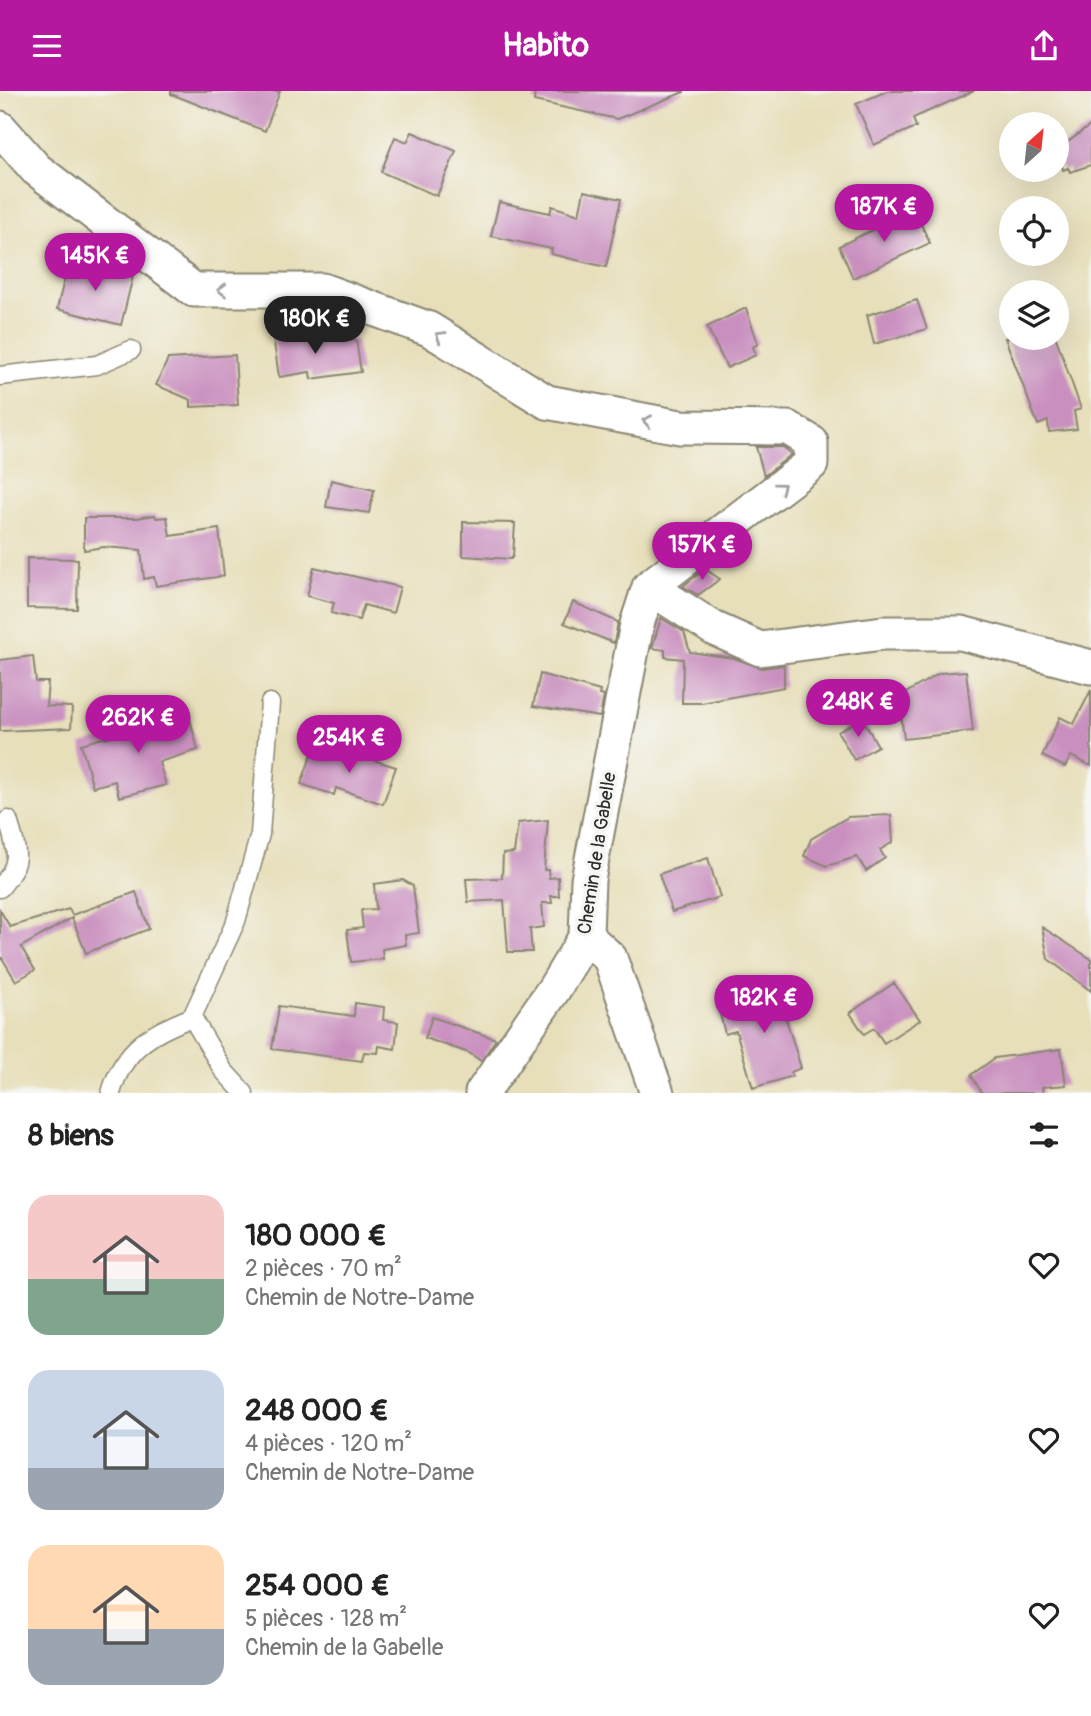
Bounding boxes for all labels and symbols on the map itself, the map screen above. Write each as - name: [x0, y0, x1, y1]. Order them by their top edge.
- north arrow: [999, 112, 1069, 182]
- pin: 187K €: [827, 185, 941, 244]
- pin: 145K €: [38, 233, 152, 293]
- one-way arrow: [216, 282, 226, 298]
- pin: 180K €: [258, 296, 372, 356]
- one-way arrow: [435, 331, 448, 344]
- one-way arrow: [641, 414, 653, 429]
- one-way arrow: [773, 482, 786, 495]
- pin: 157K €: [645, 523, 759, 582]
- pin: 248K €: [801, 679, 915, 739]
- pin: 262K €: [81, 695, 195, 755]
- pin: 254K €: [292, 715, 406, 775]
- street label: Chemin de la Gabelle: [572, 770, 622, 936]
- pin: 182K €: [707, 975, 821, 1035]

